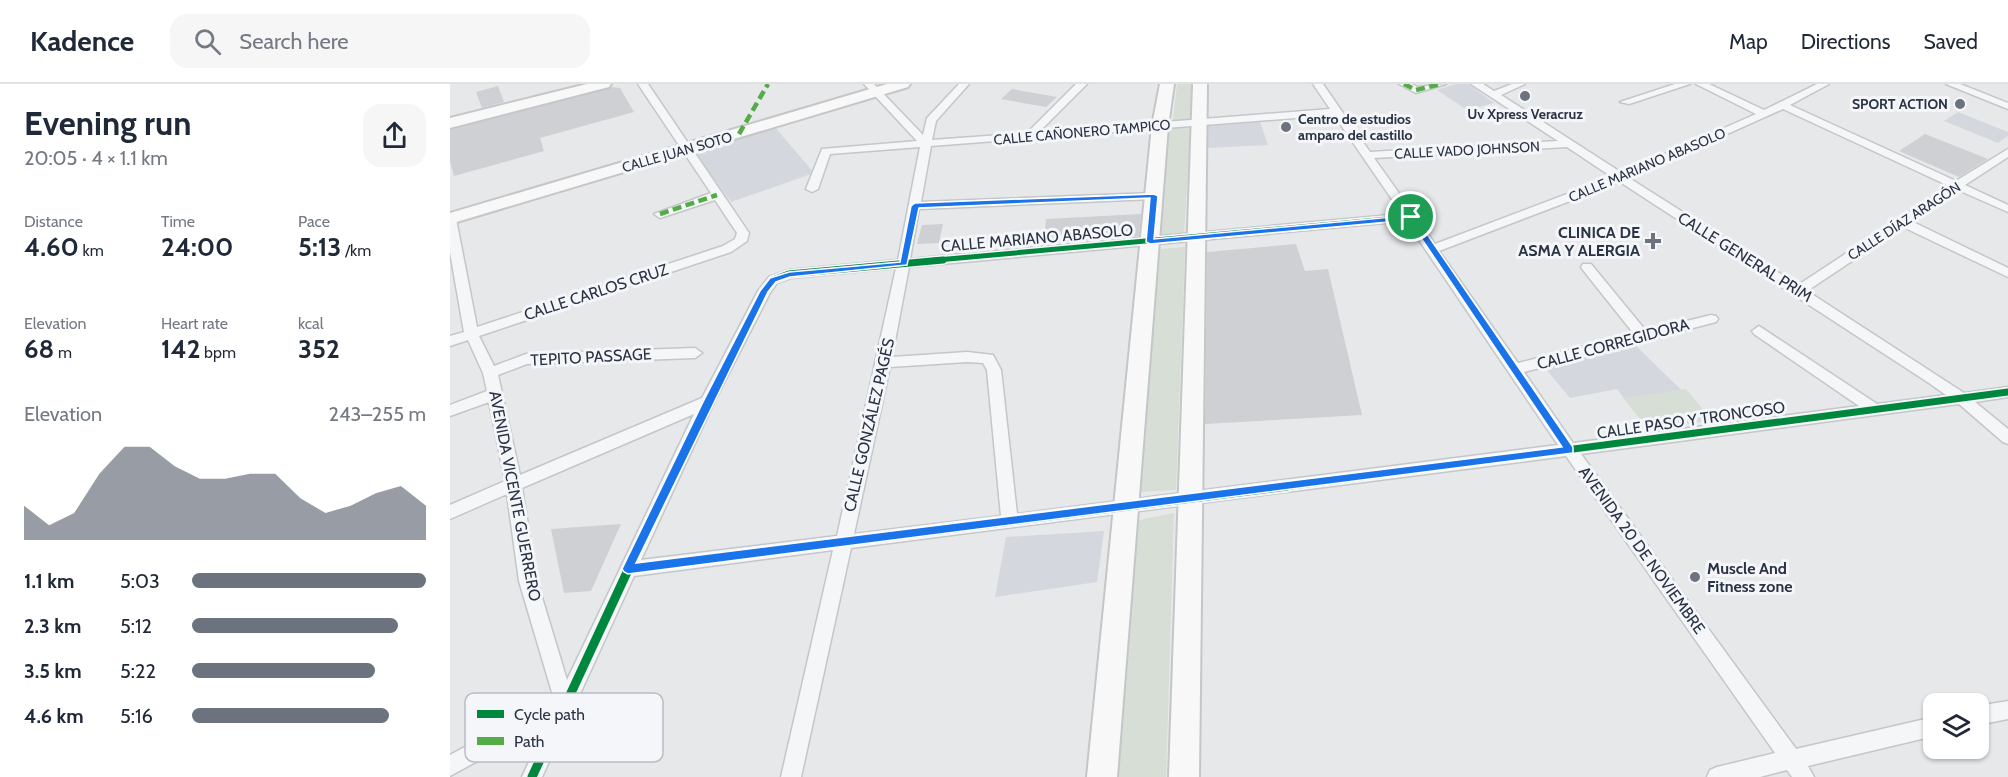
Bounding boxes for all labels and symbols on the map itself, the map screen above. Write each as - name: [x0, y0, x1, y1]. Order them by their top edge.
- marker: Uv Xpress Veracruz: [1518, 89, 1532, 103]
- place label: SPORT ACTION: [1852, 95, 1948, 113]
- marker: SPORT ACTION: [1953, 97, 1967, 111]
- place label: Uv Xpress Veracruz: [1467, 105, 1583, 123]
- place label: Centro de estudios amparo del castillo: [1298, 110, 1413, 144]
- street label: CALLE CAÑONERO TAMPICO: [993, 115, 1171, 149]
- marker: Centro de estudios amparo del castillo: [1279, 120, 1293, 134]
- street label: CALLE MARIANO ABASOLO: [1566, 124, 1728, 206]
- street label: CALLE JUAN SOTO: [620, 128, 734, 176]
- street label: CALLE VADO JOHNSON: [1394, 137, 1540, 163]
- street label: CALLE DÍAZ ARAGÓN: [1844, 178, 1964, 264]
- pin: [1385, 191, 1436, 242]
- street label: CALLE GENERAL PRIM: [1674, 208, 1816, 306]
- street label: CALLE MARIANO ABASOLO: [940, 220, 1134, 256]
- place label: CLINICA DE ASMA Y ALERGIA: [1518, 223, 1640, 260]
- marker: CLINICA DE ASMA Y ALERGIA: [1644, 232, 1662, 250]
- street label: CALLE CARLOS CRUZ: [522, 260, 671, 324]
- street label: CALLE CORREGIDORA: [1535, 315, 1691, 373]
- street label: CALLE GONZÁLEZ PAGÉS: [840, 336, 898, 514]
- street label: TEPITO PASSAGE: [530, 344, 652, 370]
- street label: AVENIDA VICENTE GUERRERO: [485, 389, 545, 603]
- street label: CALLE PASO Y TRONCOSO: [1596, 397, 1786, 443]
- street label: AVENIDA 20 DE NOVIEMBRE: [1575, 463, 1709, 638]
- place label: Muscle And Fitness zone: [1707, 559, 1792, 596]
- marker: Muscle And Fitness zone: [1688, 570, 1702, 584]
- legend: [465, 693, 663, 762]
- text: Cycle path: [514, 705, 585, 724]
- text: Path: [514, 732, 545, 751]

